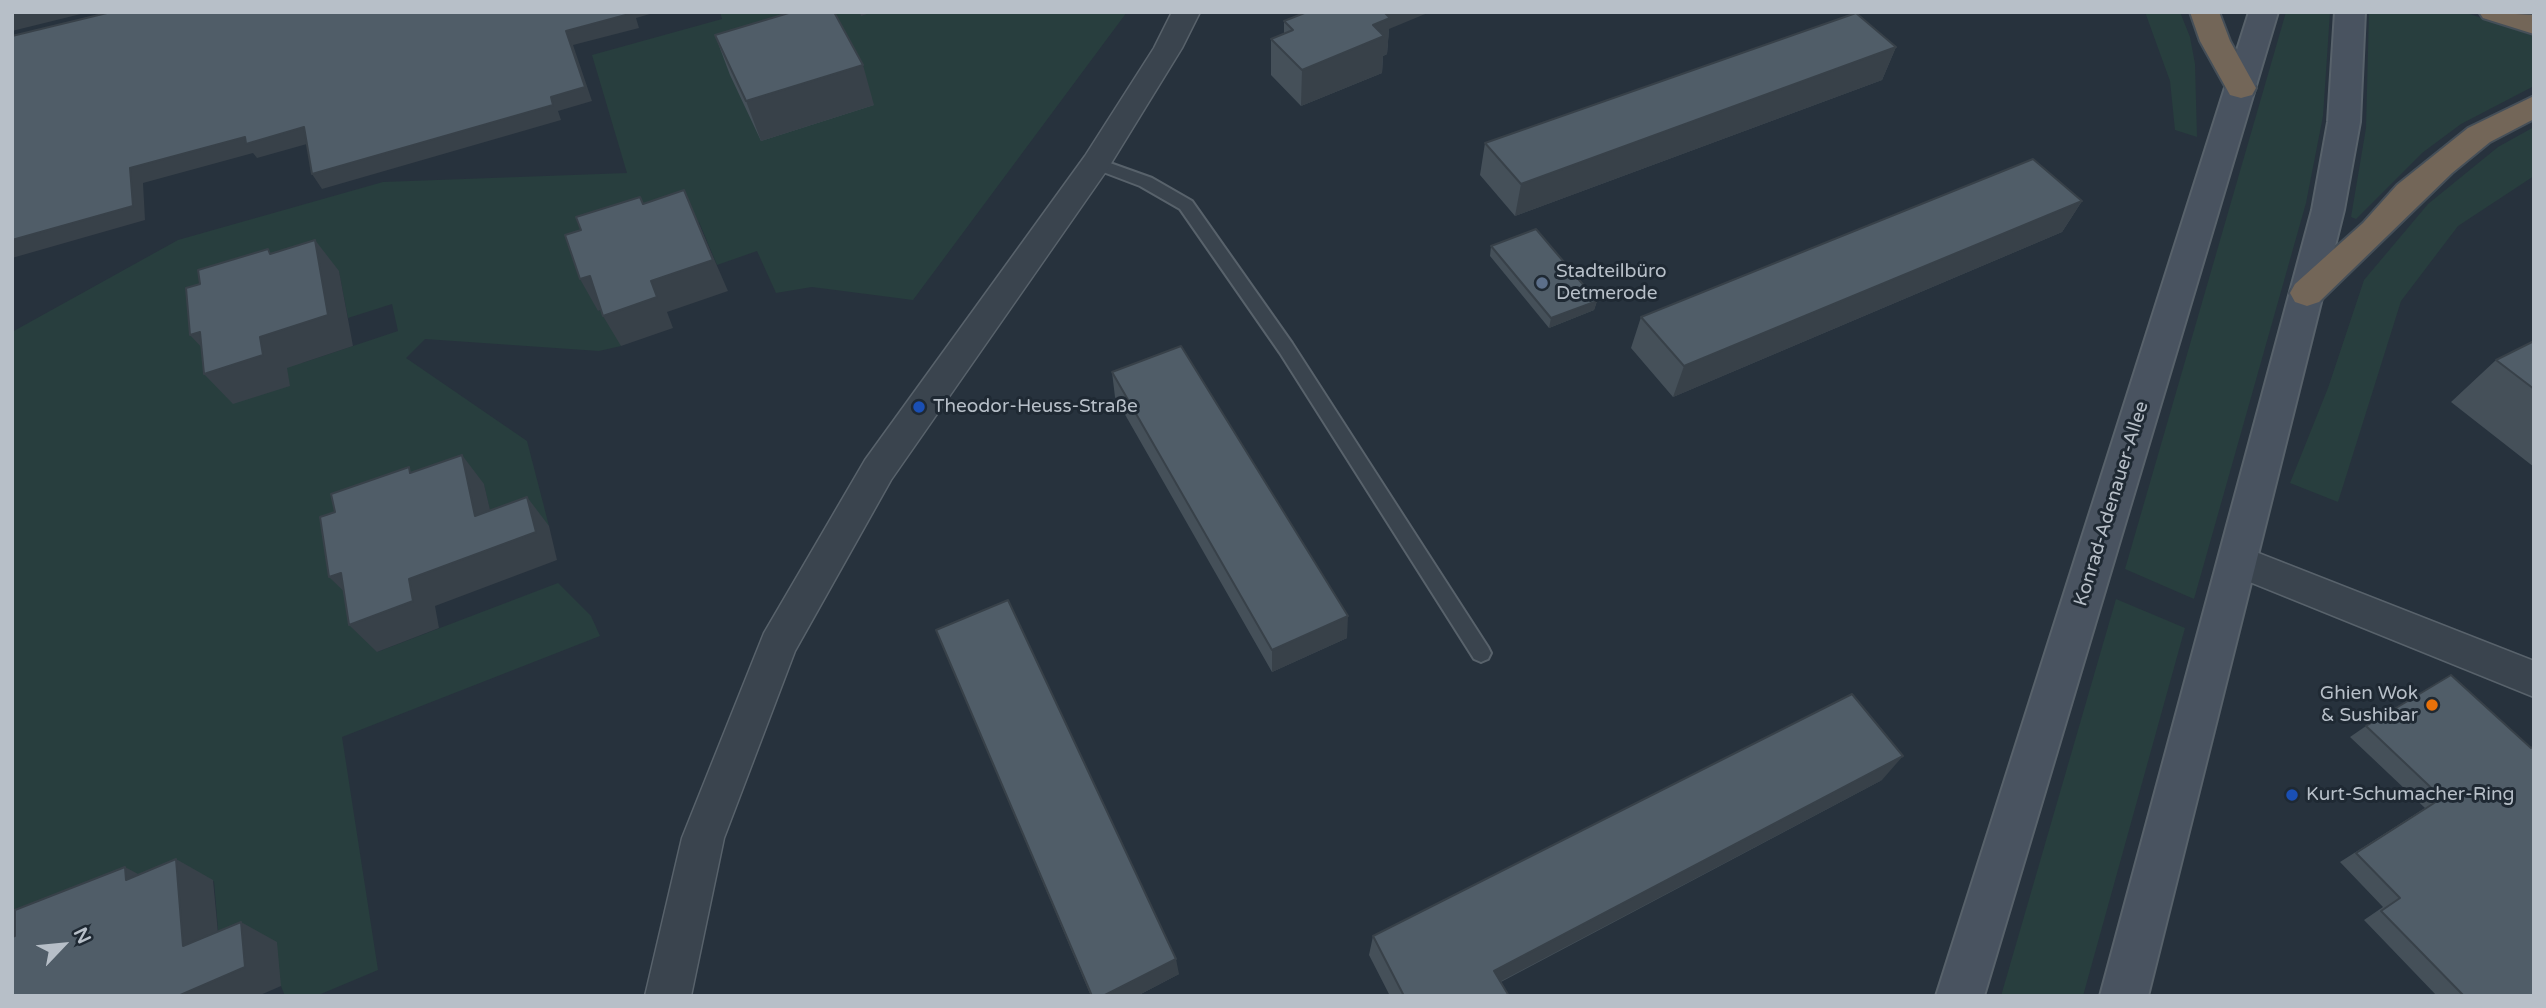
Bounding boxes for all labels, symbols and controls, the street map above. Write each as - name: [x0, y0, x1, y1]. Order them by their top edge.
- place label: Stadteilbüro Detmerode: [1556, 261, 1667, 305]
- marker: Stadteilbüro Detmerode: [1534, 275, 1550, 291]
- place label: Theodor-Heuss-Straße: [933, 396, 1138, 418]
- marker: Theodor-Heuss-Straße: [911, 399, 927, 415]
- street label: Konrad-Adenauer-Allee: [2070, 399, 2154, 609]
- place label: Ghien Wok & Sushibar: [2320, 683, 2418, 727]
- marker: Ghien Wok & Sushibar: [2424, 697, 2440, 713]
- place label: Kurt-Schumacher-Ring: [2306, 784, 2515, 806]
- marker: Kurt-Schumacher-Ring: [2284, 787, 2300, 803]
- north arrow: [28, 910, 98, 980]
- text: N: [69, 924, 95, 947]

